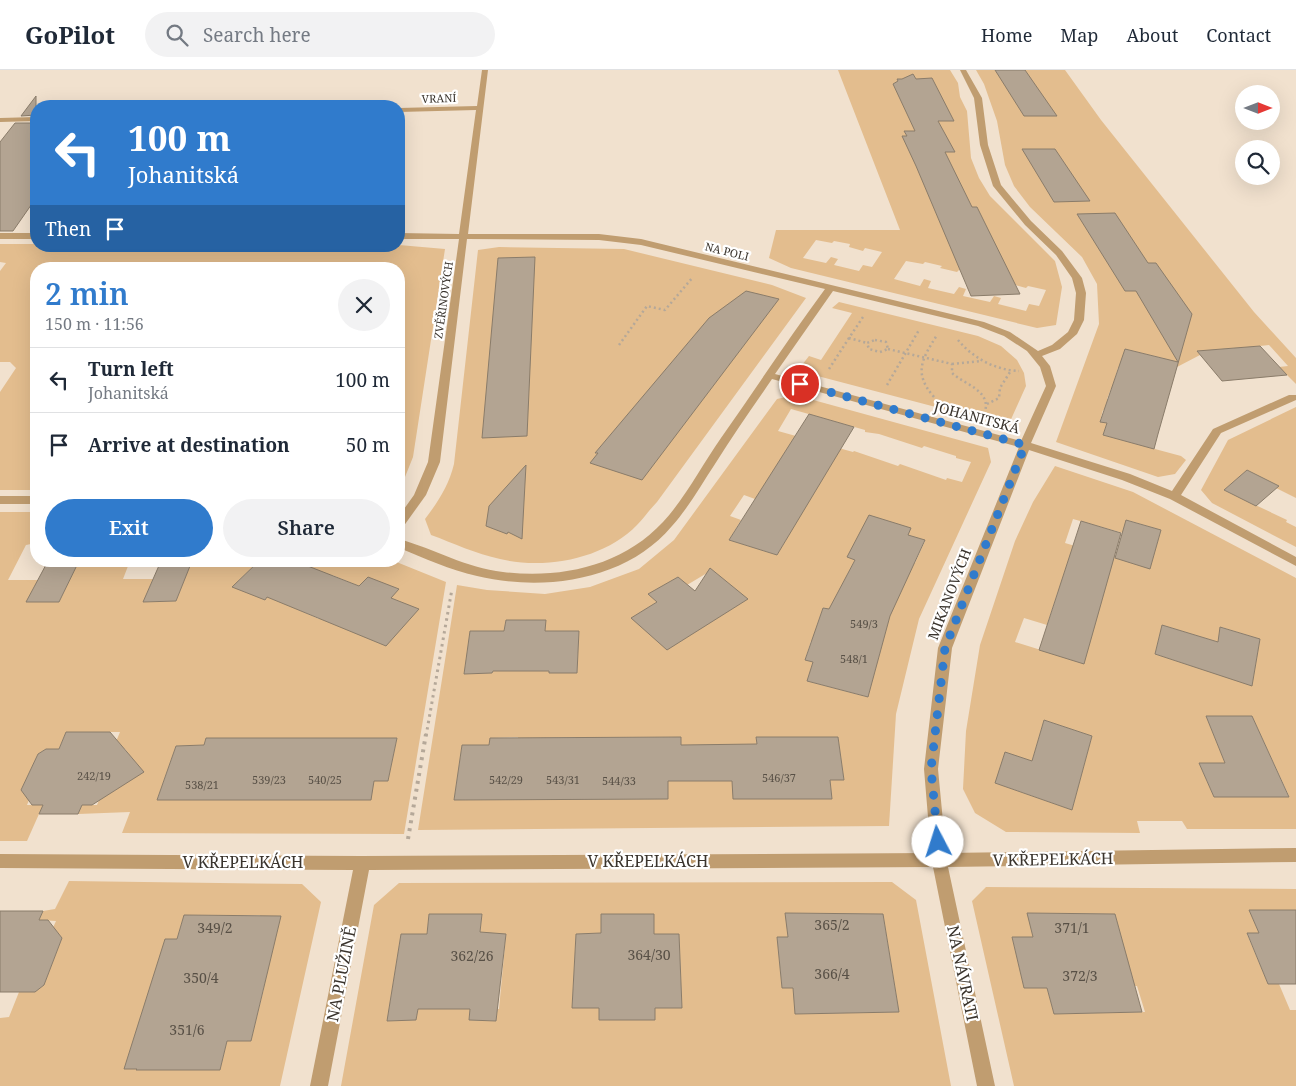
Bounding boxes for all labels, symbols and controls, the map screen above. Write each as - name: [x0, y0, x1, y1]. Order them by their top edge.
- search box: [145, 12, 495, 57]
- text: GoPilot: [25, 18, 115, 51]
- icon: search: [163, 21, 191, 49]
- text: Search here: [203, 22, 311, 48]
- text: Home: [981, 23, 1032, 47]
- text: Map: [1060, 23, 1098, 47]
- text: About: [1126, 23, 1178, 47]
- text: Contact: [1206, 23, 1271, 47]
- north arrow: [1235, 85, 1280, 130]
- map controls: [1235, 85, 1280, 185]
- street label: VRANÍ: [421, 90, 457, 106]
- text: 100 m: [128, 114, 231, 161]
- icon: left: [45, 120, 110, 185]
- button: search: [1235, 140, 1280, 185]
- text: Johanitská: [128, 159, 239, 189]
- icon: arrive: [101, 215, 129, 243]
- text: Then: [45, 216, 91, 242]
- street label: NA POLI: [703, 238, 751, 264]
- street label: ZVĚŘINOVÝCH: [430, 260, 456, 340]
- text: 2 min: [45, 273, 129, 314]
- button: close: [338, 279, 390, 331]
- text: 150 m · 11:56: [45, 313, 144, 335]
- text: Turn left: [88, 356, 174, 382]
- pin: [779, 363, 821, 405]
- icon: left: [45, 366, 73, 394]
- text: 100 m: [335, 367, 390, 393]
- icon: arrive: [786, 370, 814, 398]
- text: Johanitská: [88, 382, 169, 404]
- street label: JOHANITSKÁ: [931, 396, 1022, 438]
- icon: arrive: [45, 431, 73, 459]
- text: Arrive at destination: [88, 432, 290, 458]
- text: 50 m: [346, 432, 390, 458]
- button: Exit: [45, 499, 213, 557]
- button: Share: [223, 499, 390, 557]
- street label: MIKANOVÝCH: [923, 546, 975, 642]
- house number: 549/3: [850, 616, 878, 631]
- house number: 548/1: [840, 651, 868, 666]
- house number: 242/19: [77, 768, 111, 783]
- house number: 546/37: [762, 770, 796, 785]
- house number: 539/23: [252, 772, 286, 787]
- house number: 540/25: [308, 772, 342, 787]
- house number: 542/29: [489, 772, 523, 787]
- house number: 543/31: [546, 772, 580, 787]
- house number: 544/33: [602, 773, 636, 788]
- house number: 538/21: [185, 777, 219, 792]
- position arrow: [911, 815, 963, 867]
- street label: V KŘEPELKÁCH: [992, 847, 1114, 871]
- street label: V KŘEPELKÁCH: [588, 850, 709, 872]
- street label: V KŘEPELKÁCH: [183, 851, 304, 873]
- house number: 365/2: [814, 915, 850, 934]
- house number: 349/2: [197, 918, 233, 937]
- house number: 371/1: [1054, 918, 1090, 937]
- street label: NA NÁVRATI: [942, 923, 984, 1023]
- street label: NA PLUŽINĚ: [321, 925, 361, 1023]
- house number: 364/30: [627, 945, 671, 964]
- house number: 362/26: [450, 946, 494, 965]
- house number: 366/4: [814, 964, 850, 983]
- house number: 372/3: [1062, 966, 1098, 985]
- house number: 350/4: [183, 968, 219, 987]
- house number: 351/6: [169, 1020, 205, 1039]

